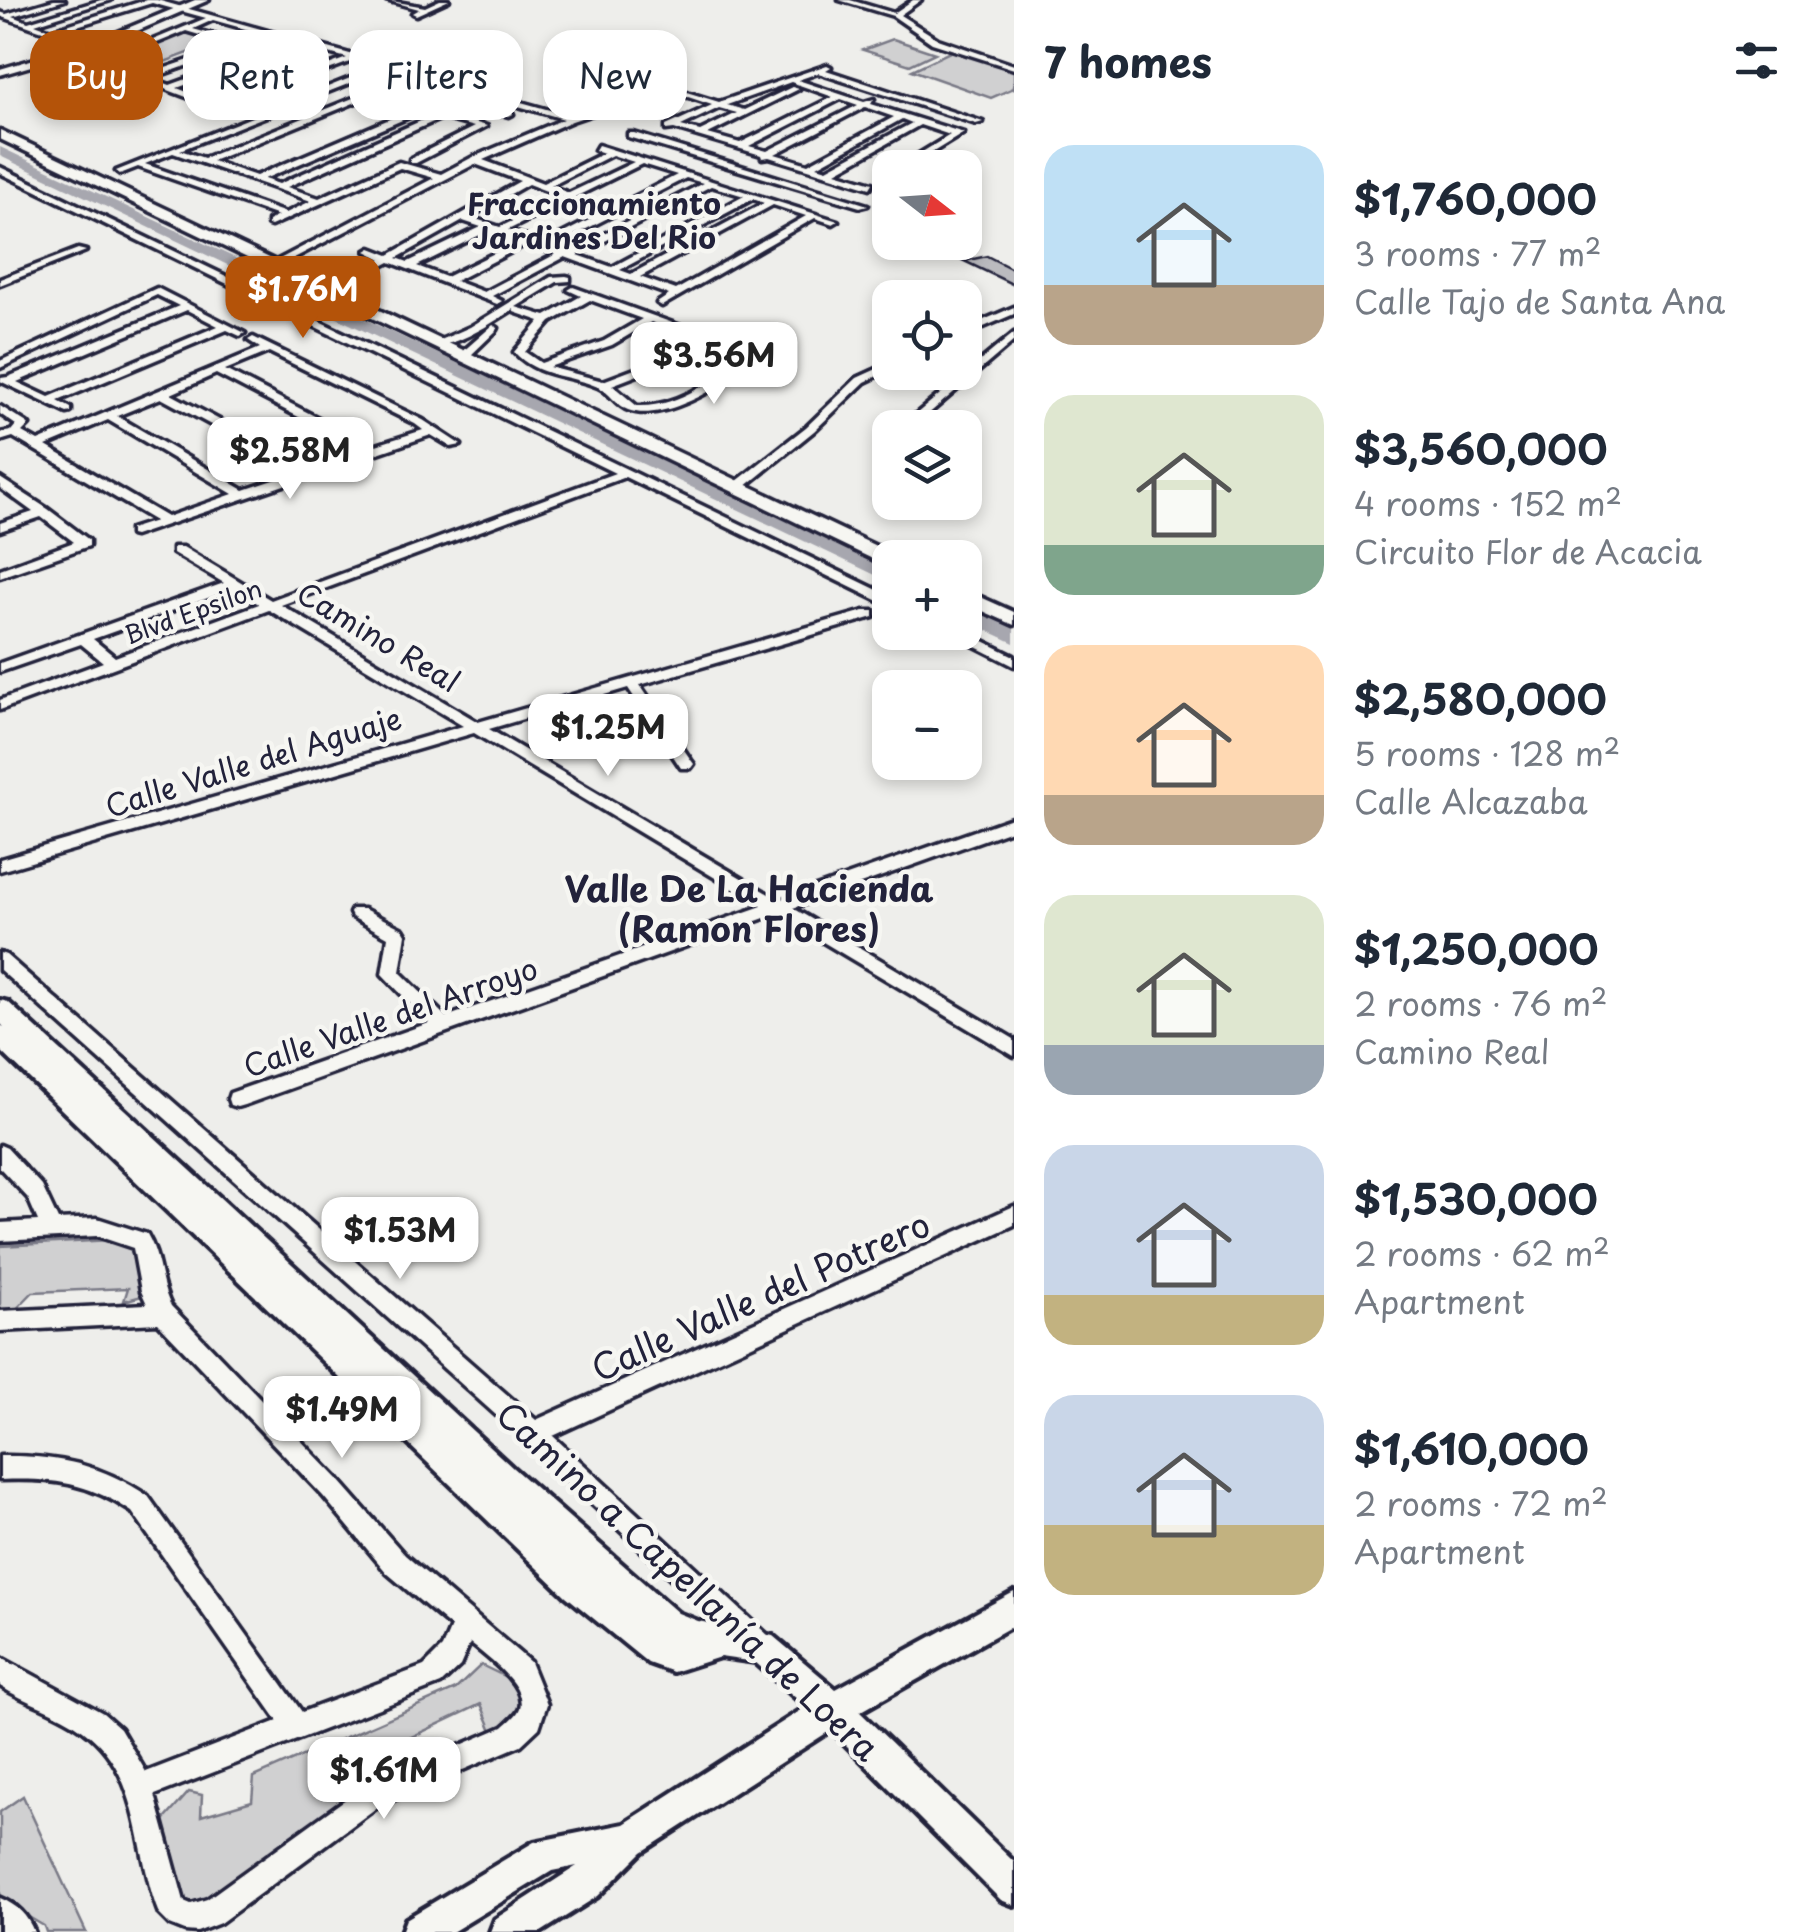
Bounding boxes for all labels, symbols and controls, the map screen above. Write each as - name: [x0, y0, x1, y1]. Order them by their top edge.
- text: 7 homes: [1044, 29, 1212, 92]
- chip: Buy: [30, 30, 163, 120]
- chip: Rent: [183, 30, 329, 120]
- chip: Filters: [349, 30, 523, 120]
- chip: New: [543, 30, 687, 120]
- icon: filters: [1729, 33, 1784, 88]
- north arrow: [872, 150, 982, 260]
- map controls: [872, 150, 982, 780]
- text: $1,760,000: [1354, 166, 1597, 229]
- district label: Fraccionamiento Jardines Del Rio: [467, 180, 721, 259]
- icon: home: [1124, 185, 1244, 305]
- text: 3 rooms · 77 m²: [1354, 229, 1602, 277]
- pin: $1.76M: [222, 256, 384, 341]
- text: $1.76M: [247, 264, 359, 312]
- text: Calle Tajo de Santa Ana: [1354, 277, 1725, 325]
- button: locate: [872, 280, 982, 390]
- pin: $3.56M: [633, 322, 795, 407]
- text: $3.56M: [652, 330, 776, 378]
- button: layers: [872, 410, 982, 520]
- text: $3,560,000: [1354, 416, 1608, 479]
- pin: $2.58M: [209, 417, 371, 502]
- text: $2.58M: [229, 425, 351, 473]
- icon: home: [1124, 435, 1244, 555]
- text: 4 rooms · 152 m²: [1354, 479, 1622, 527]
- text: Circuito Flor de Acacia: [1354, 527, 1702, 575]
- button: +: [872, 540, 982, 650]
- street label: Blvd Epsilon: [119, 569, 267, 653]
- street label: Camino Real: [289, 570, 469, 702]
- text: $2,580,000: [1354, 666, 1607, 729]
- button: −: [872, 670, 982, 780]
- icon: home: [1124, 685, 1244, 805]
- pin: $1.25M: [527, 694, 689, 779]
- street label: Calle Valle del Aguaje: [99, 695, 407, 827]
- text: $1.25M: [550, 702, 666, 750]
- text: 5 rooms · 128 m²: [1354, 729, 1620, 777]
- text: Calle Alcazaba: [1354, 777, 1588, 825]
- district label: Valle De La Hacienda (Ramon Flores): [564, 861, 934, 954]
- text: $1,250,000: [1354, 916, 1599, 979]
- icon: home: [1124, 935, 1244, 1055]
- street label: Calle Valle del Arroyo: [237, 945, 543, 1087]
- text: 2 rooms · 76 m²: [1354, 979, 1608, 1027]
- text: Camino Real: [1354, 1027, 1549, 1075]
- text: $1,530,000: [1354, 1166, 1598, 1229]
- icon: home: [1124, 1185, 1244, 1305]
- street label: Calle Valle del Potrero: [582, 1196, 938, 1394]
- pin: $1.53M: [319, 1197, 481, 1282]
- text: $1.53M: [343, 1205, 457, 1253]
- text: 2 rooms · 62 m²: [1354, 1229, 1610, 1277]
- text: Apartment: [1354, 1277, 1525, 1325]
- pin: $1.49M: [261, 1376, 423, 1461]
- text: $1.49M: [285, 1384, 399, 1432]
- street label: Camino a Capellanía de Loera: [485, 1387, 893, 1773]
- text: $1,610,000: [1354, 1416, 1589, 1479]
- icon: home: [1124, 1435, 1244, 1555]
- text: 2 rooms · 72 m²: [1354, 1479, 1608, 1527]
- text: Apartment: [1354, 1527, 1525, 1575]
- pin: $1.61M: [303, 1737, 465, 1822]
- text: $1.61M: [330, 1745, 438, 1793]

